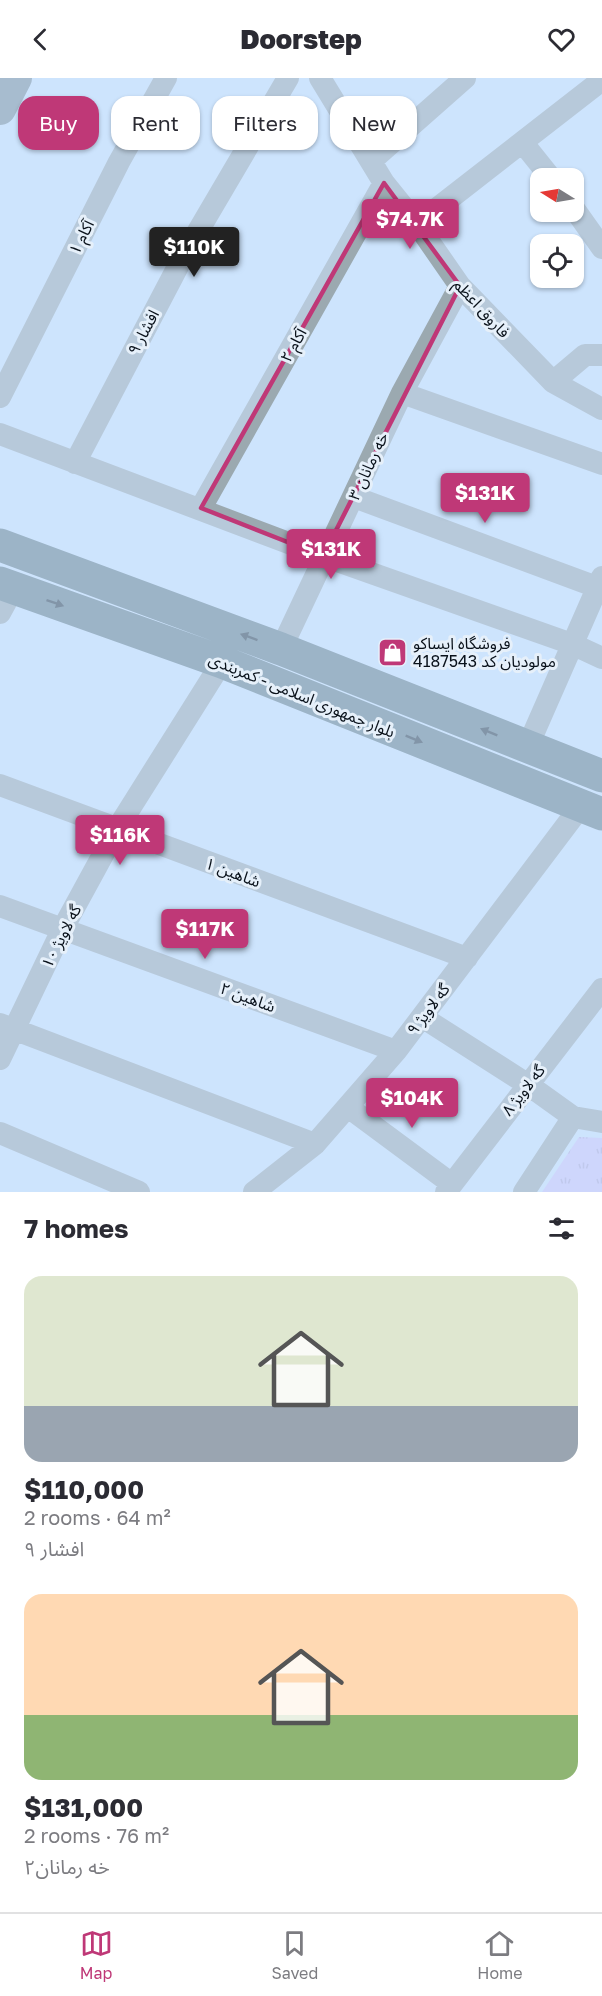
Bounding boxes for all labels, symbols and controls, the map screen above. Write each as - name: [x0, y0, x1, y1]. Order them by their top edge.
- icon: back: [24, 23, 57, 56]
- text: Doorstep: [240, 23, 362, 55]
- icon: heart: [545, 23, 578, 56]
- chip: Buy: [18, 96, 99, 150]
- chip: Rent: [111, 96, 200, 150]
- chip: Filters: [212, 96, 318, 150]
- chip: New: [330, 96, 417, 150]
- north arrow: [530, 168, 584, 222]
- map controls: [530, 168, 584, 288]
- pin: $74.7K: [361, 199, 459, 250]
- text: $74.7K: [376, 206, 444, 230]
- street label: آکام ۱: [64, 215, 101, 259]
- pin: $110K: [152, 227, 236, 278]
- text: $110K: [163, 234, 225, 258]
- button: locate: [530, 234, 584, 288]
- street label: فاروق اعظم: [447, 274, 514, 344]
- street label: افشار ۹: [123, 306, 163, 358]
- street label: آکام ۲: [276, 323, 314, 367]
- street label: خه رمانان ۳: [344, 429, 392, 503]
- pin: $131K: [443, 473, 527, 524]
- text: $131K: [455, 480, 515, 504]
- pin: $131K: [289, 529, 373, 580]
- text: $131K: [301, 536, 361, 560]
- one-way arrow: [46, 599, 64, 609]
- one-way arrow: [240, 631, 258, 641]
- place label: فروشگاە ایساکو مولودیان کد 4187543: [413, 633, 556, 671]
- shop icon: فروشگاە ایساکو مولودیان کد 4187543: [376, 636, 408, 668]
- street label: بلوار جمهوری اسلامی - کمربندی: [206, 648, 398, 742]
- one-way arrow: [479, 727, 497, 737]
- one-way arrow: [405, 735, 423, 744]
- pin: $116K: [78, 815, 162, 866]
- text: $116K: [89, 822, 151, 846]
- street label: شاهین ۱: [203, 853, 263, 891]
- street label: گه لاویژ ۱۰: [37, 901, 86, 971]
- pin: $117K: [163, 909, 247, 960]
- text: $117K: [175, 916, 235, 940]
- street label: شاهین ۲: [218, 978, 278, 1016]
- street label: گه لاویژ ۹: [402, 979, 454, 1039]
- street label: گه لاویژ ۸: [497, 1060, 549, 1119]
- pin: $104K: [370, 1078, 454, 1129]
- text: $104K: [380, 1085, 444, 1109]
- icon: filters: [545, 1212, 578, 1245]
- text: 7 homes: [24, 1213, 129, 1244]
- icon: home: [247, 1315, 355, 1423]
- text: $110,000: [24, 1474, 144, 1505]
- text: 2 rooms · 64 m²: [24, 1505, 171, 1529]
- text: افشار ۹: [24, 1536, 84, 1560]
- icon: home: [247, 1633, 355, 1741]
- text: $131,000: [24, 1792, 143, 1823]
- text: 2 rooms · 76 m²: [24, 1823, 169, 1847]
- text: خه رمانان۲: [24, 1854, 110, 1878]
- tab: Map: [80, 1927, 113, 1983]
- tab: Saved: [272, 1927, 318, 1983]
- tab: Home: [477, 1927, 522, 1983]

